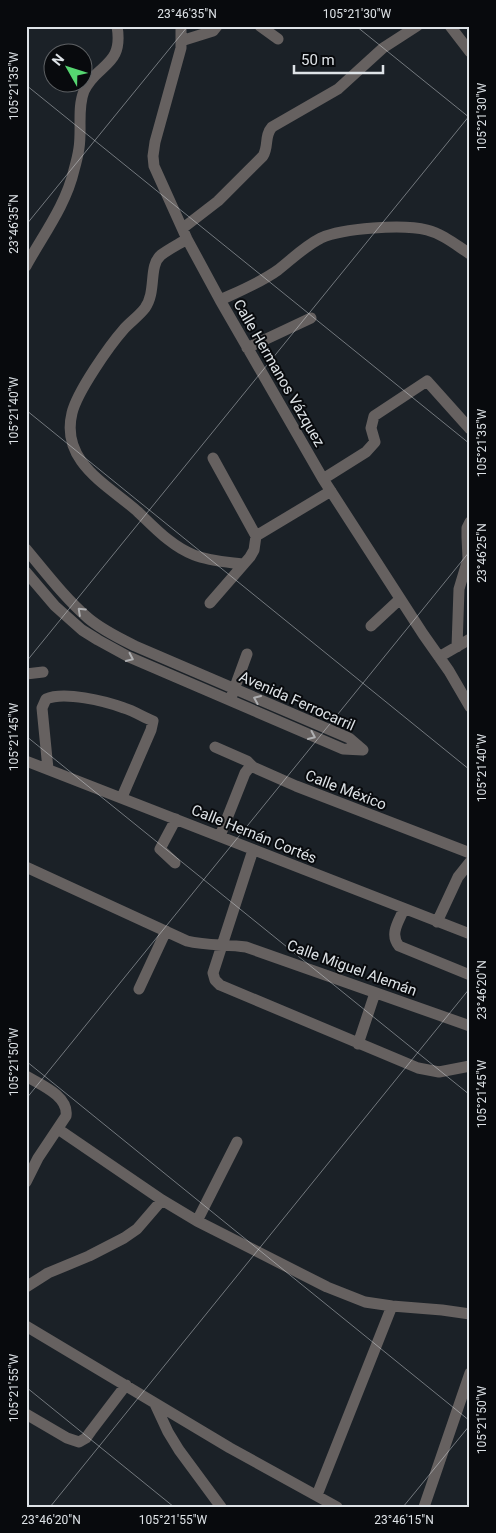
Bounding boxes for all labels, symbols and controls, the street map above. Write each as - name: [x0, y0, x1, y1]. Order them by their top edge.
- text: 23°46'35"N: [157, 7, 217, 21]
- text: 105°21'30"W: [323, 7, 391, 21]
- north arrow: [42, 42, 92, 92]
- scale bar: [294, 42, 382, 74]
- text: N: [49, 51, 67, 69]
- text: 50 m: [301, 51, 335, 69]
- text: 105°21'35"W: [7, 52, 21, 120]
- text: 105°21'30"W: [475, 83, 489, 151]
- text: 23°46'35"N: [7, 194, 21, 254]
- street label: Calle Hermanos Vázquez: [229, 296, 329, 450]
- text: 105°21'40"W: [7, 377, 21, 445]
- text: 105°21'35"W: [475, 409, 489, 477]
- text: 23°46'25"N: [475, 523, 489, 583]
- one-way arrow: [77, 608, 86, 617]
- one-way arrow: [125, 651, 134, 661]
- street label: Avenida Ferrocarril: [236, 667, 358, 735]
- one-way arrow: [253, 694, 262, 705]
- text: 105°21'45"W: [7, 703, 21, 771]
- one-way arrow: [307, 729, 316, 740]
- text: 105°21'40"W: [475, 734, 489, 802]
- street label: Calle México: [303, 766, 389, 814]
- street label: Calle Hernán Cortés: [189, 801, 319, 867]
- street label: Calle Miguel Alemán: [285, 936, 419, 1000]
- text: 23°46'20"N: [475, 960, 489, 1020]
- text: 105°21'50"W: [7, 1028, 21, 1096]
- text: 105°21'45"W: [475, 1060, 489, 1128]
- text: 105°21'55"W: [7, 1354, 21, 1422]
- text: 105°21'50"W: [475, 1386, 489, 1454]
- text: 23°46'20"N: [21, 1513, 81, 1527]
- text: 105°21'55"W: [139, 1513, 207, 1527]
- text: 23°46'15"N: [374, 1513, 434, 1527]

